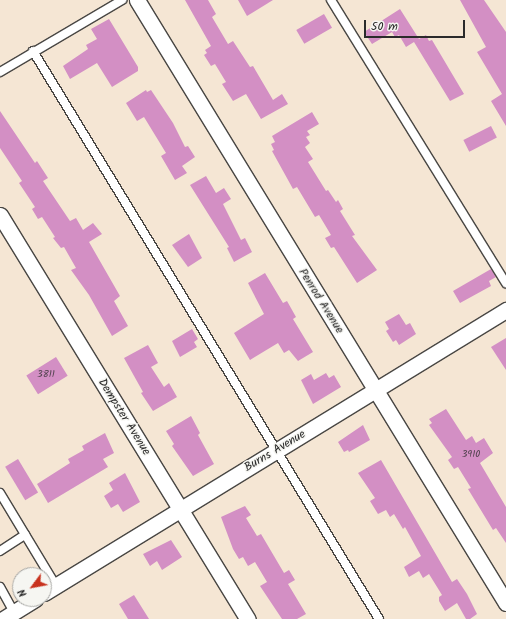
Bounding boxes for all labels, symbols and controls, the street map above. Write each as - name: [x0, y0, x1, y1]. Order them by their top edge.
- scale bar: [366, 12, 467, 38]
- text: 50 m: [371, 17, 398, 36]
- street label: Penrod Avenue: [295, 266, 347, 336]
- house number: 3811: [37, 369, 55, 381]
- street label: Dempster Avenue: [95, 376, 153, 458]
- street label: Burns Avenue: [242, 427, 308, 475]
- house number: 3910: [462, 449, 480, 461]
- north arrow: [12, 567, 52, 607]
- text: N: [13, 585, 32, 601]

